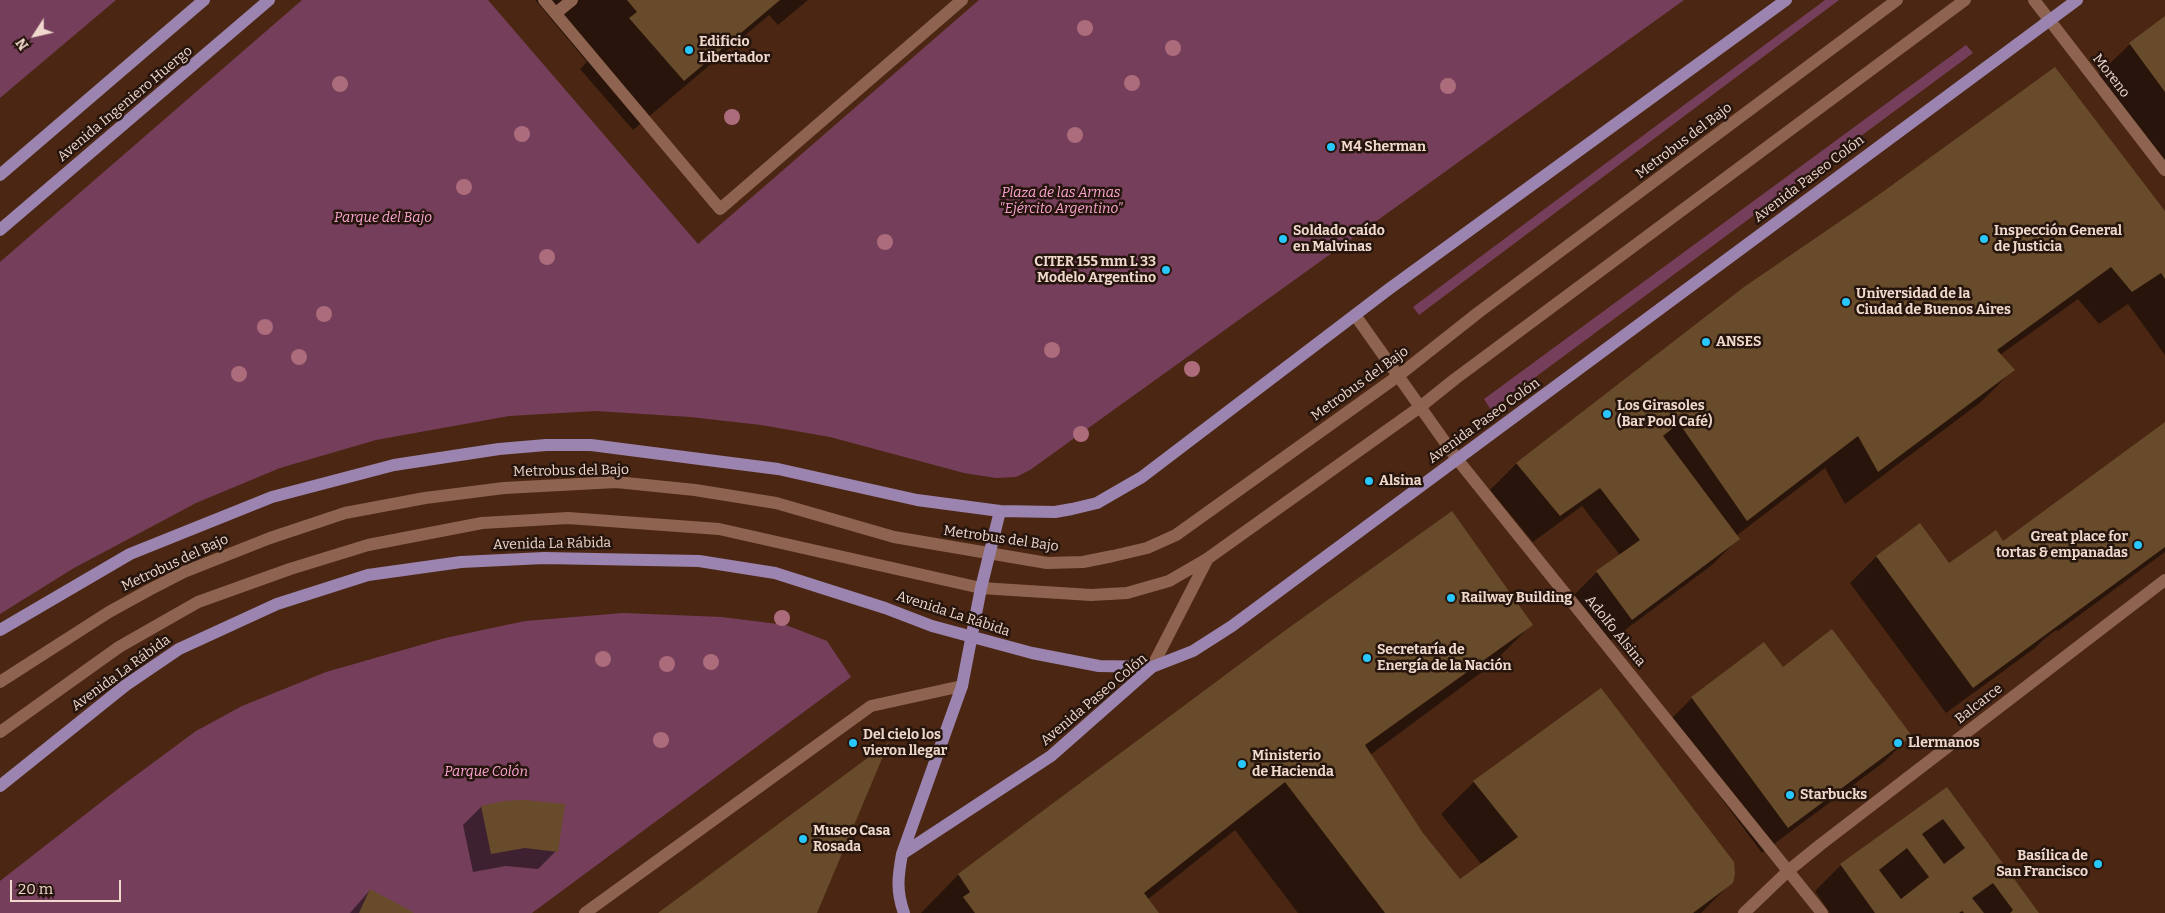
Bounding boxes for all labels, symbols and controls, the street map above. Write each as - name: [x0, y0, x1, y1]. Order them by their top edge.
- north arrow: [10, 10, 60, 60]
- place label: Edificio Libertador: [699, 34, 770, 66]
- text: N: [12, 35, 32, 53]
- street label: Avenida Ingeniero Huergo: [54, 43, 196, 165]
- marker: Edificio Libertador: [683, 44, 695, 56]
- street label: Moreno: [2089, 51, 2133, 101]
- street label: Metrobus del Bajo: [1633, 99, 1735, 183]
- street label: Avenida Paseo Colón: [1750, 132, 1868, 226]
- place label: M4 Sherman: [1341, 139, 1426, 155]
- marker: M4 Sherman: [1325, 141, 1337, 153]
- park label: Plaza de las Armas "Ejército Argentino": [999, 185, 1123, 218]
- park label: Parque del Bajo: [334, 210, 432, 226]
- place label: Soldado caído en Malvinas: [1293, 223, 1385, 256]
- place label: Inspección General de Justicia: [1994, 223, 2122, 256]
- marker: Soldado caído en Malvinas: [1277, 233, 1289, 245]
- marker: Inspección General de Justicia: [1978, 233, 1990, 245]
- place label: CITER 155 mm L 33 Modelo Argentino: [1034, 254, 1156, 286]
- marker: CITER 155 mm L 33 Modelo Argentino: [1160, 264, 1172, 276]
- place label: Universidad de la Ciudad de Buenos Aires: [1856, 286, 2011, 318]
- marker: Universidad de la Ciudad de Buenos Aires: [1840, 296, 1852, 308]
- place label: ANSES: [1716, 334, 1761, 350]
- marker: ANSES: [1700, 336, 1712, 348]
- street label: Metrobus del Bajo: [1308, 343, 1412, 425]
- street label: Avenida Paseo Colón: [1425, 375, 1543, 467]
- place label: Los Girasoles (Bar Pool Café): [1617, 398, 1712, 431]
- marker: Los Girasoles (Bar Pool Café): [1601, 408, 1613, 420]
- street label: Metrobus del Bajo: [513, 462, 629, 480]
- place label: Alsina: [1379, 473, 1422, 489]
- marker: Alsina: [1363, 475, 1375, 487]
- street label: Metrobus del Bajo: [942, 523, 1060, 555]
- place label: Great place for tortas & empanadas: [1996, 529, 2128, 562]
- street label: Metrobus del Bajo: [119, 531, 231, 595]
- street label: Avenida La Rábida: [493, 535, 611, 553]
- marker: Great place for tortas & empanadas: [2132, 539, 2144, 551]
- street label: Avenida La Rábida: [894, 588, 1012, 640]
- place label: Railway Building: [1461, 590, 1572, 606]
- marker: Railway Building: [1445, 592, 1457, 604]
- street label: Adolfo Alsina: [1581, 592, 1649, 670]
- street label: Avenida La Rábida: [68, 631, 174, 715]
- place label: Secretaría de Energía de la Nación: [1377, 642, 1511, 674]
- street label: Avenida Paseo Colón: [1037, 650, 1151, 750]
- marker: Secretaría de Energía de la Nación: [1361, 652, 1373, 664]
- street label: Balcarce: [1952, 680, 2006, 728]
- place label: Del cielo los vieron llegar: [863, 727, 947, 760]
- place label: Llermanos: [1908, 735, 1980, 751]
- marker: Del cielo los vieron llegar: [847, 737, 859, 749]
- marker: Llermanos: [1892, 737, 1904, 749]
- place label: Ministerio de Hacienda: [1252, 748, 1334, 780]
- marker: Ministerio de Hacienda: [1236, 758, 1248, 770]
- park label: Parque Colón: [444, 764, 528, 780]
- place label: Starbucks: [1800, 787, 1867, 803]
- marker: Starbucks: [1784, 789, 1796, 801]
- place label: Museo Casa Rosada: [813, 823, 890, 856]
- marker: Museo Casa Rosada: [797, 833, 809, 845]
- place label: Basílica de San Francisco: [1996, 848, 2088, 880]
- marker: Basílica de San Francisco: [2092, 858, 2104, 870]
- scale bar: [12, 870, 124, 902]
- text: 20 m: [18, 880, 53, 898]

